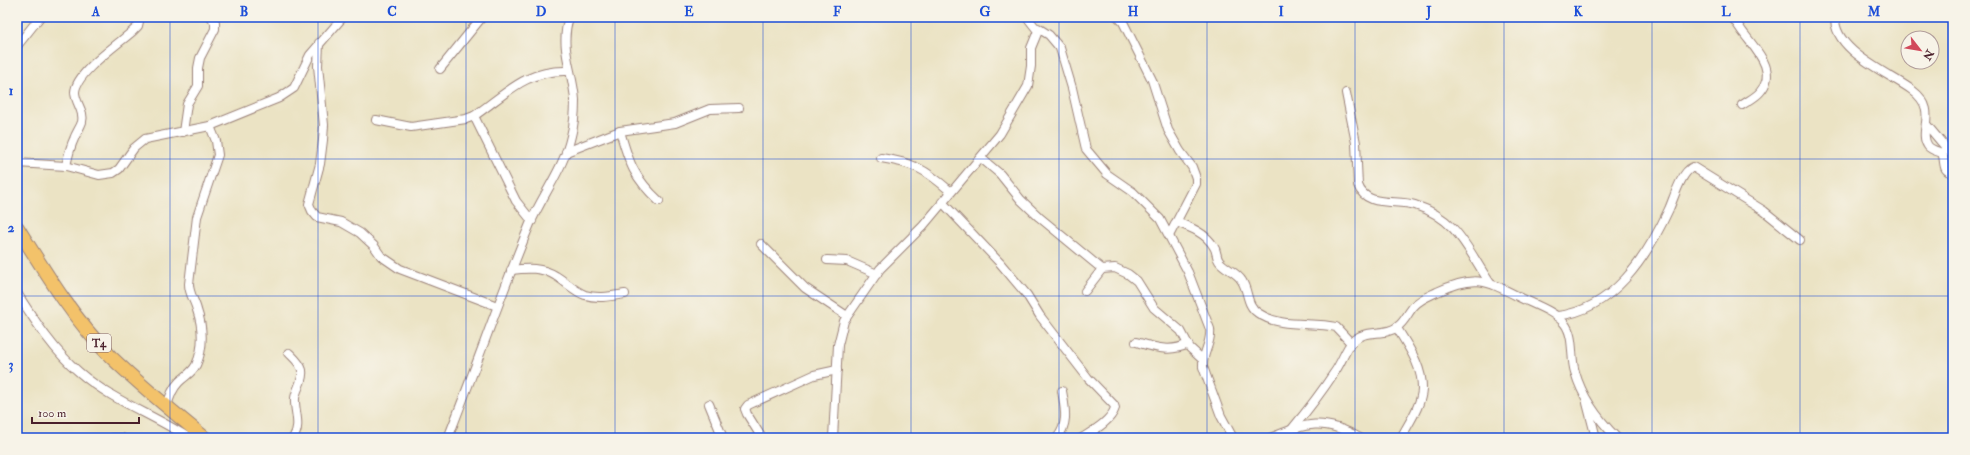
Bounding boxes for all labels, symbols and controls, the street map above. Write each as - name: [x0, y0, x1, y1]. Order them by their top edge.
- text: A: [91, 4, 101, 20]
- text: B: [240, 4, 248, 20]
- text: C: [387, 4, 397, 20]
- text: D: [536, 4, 547, 20]
- text: E: [684, 4, 694, 20]
- text: F: [833, 4, 842, 20]
- text: G: [980, 4, 991, 20]
- text: H: [1128, 4, 1139, 20]
- text: I: [1278, 4, 1284, 20]
- text: J: [1425, 4, 1432, 21]
- text: K: [1573, 4, 1583, 20]
- text: L: [1721, 4, 1731, 20]
- text: M: [1867, 4, 1881, 20]
- north arrow: [1900, 30, 1940, 70]
- text: N: [1919, 46, 1937, 63]
- text: 1: [9, 83, 14, 99]
- text: 2: [8, 220, 15, 236]
- road number: T4: [87, 334, 111, 352]
- text: 3: [9, 357, 14, 373]
- scale bar: [32, 399, 139, 425]
- text: 100 m: [38, 406, 67, 421]

